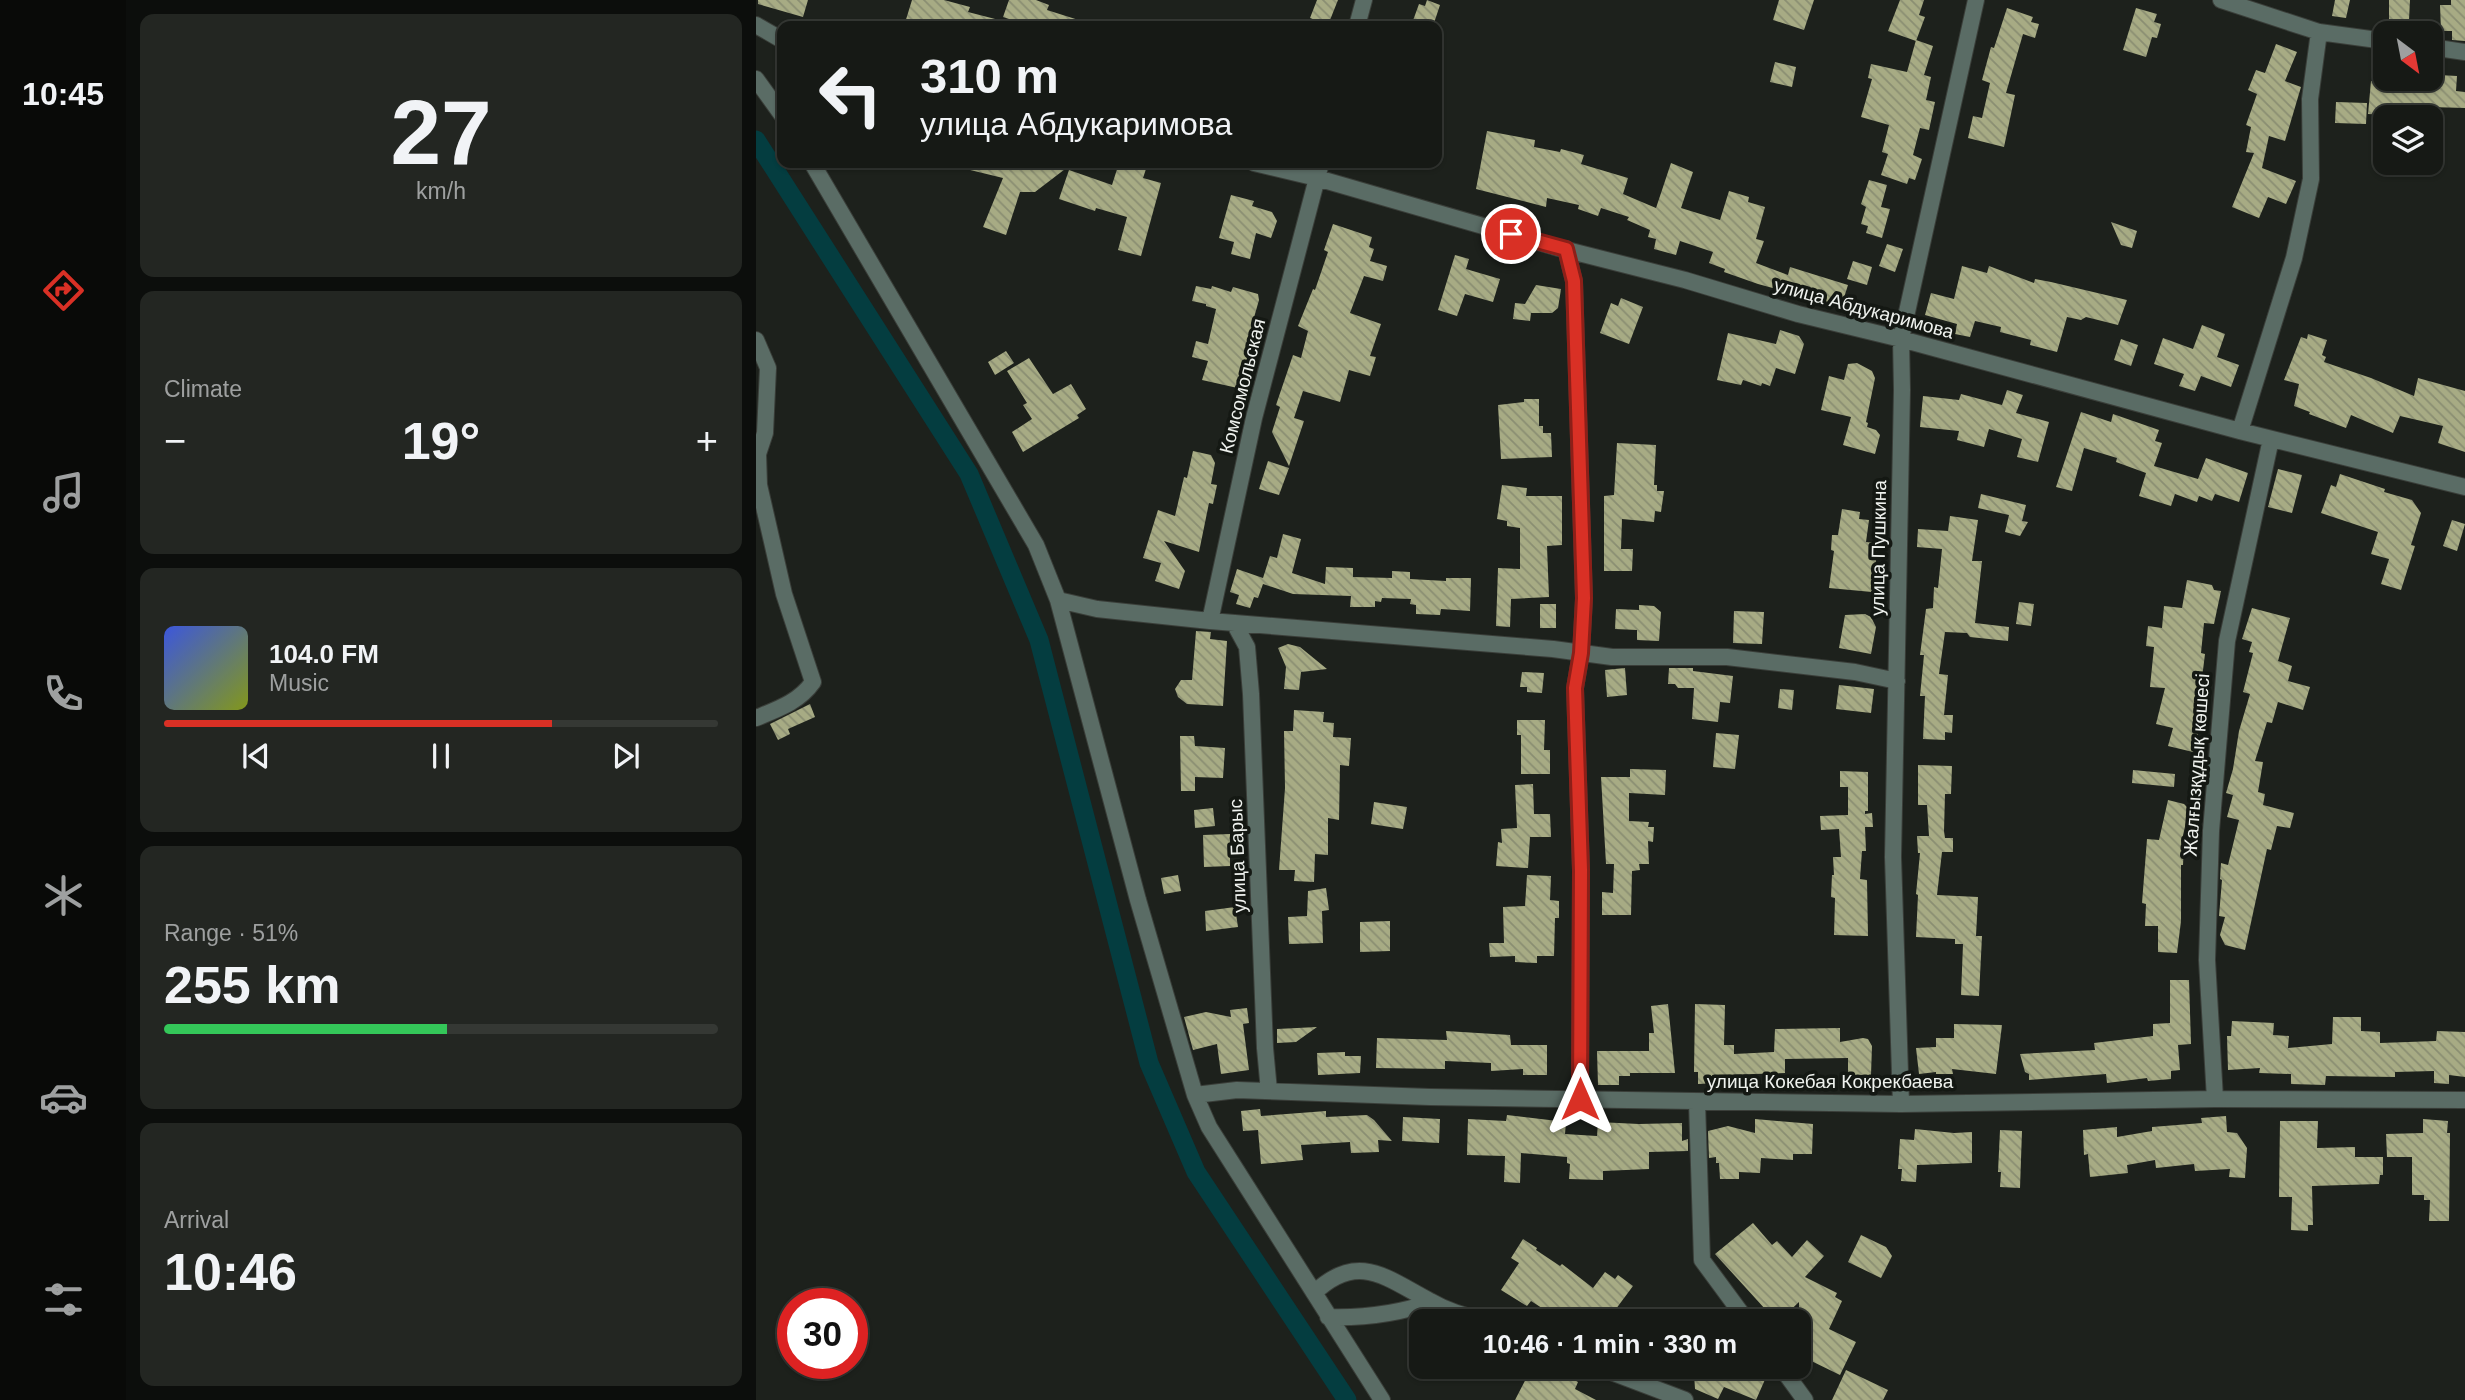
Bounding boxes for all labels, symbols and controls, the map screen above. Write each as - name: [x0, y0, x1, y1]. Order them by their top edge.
- north arrow: [2373, 21, 2443, 91]
- map controls: [2373, 21, 2443, 175]
- icon: left: [805, 49, 896, 140]
- text: 310 m: [920, 49, 1059, 103]
- text: 10:45: [22, 76, 104, 112]
- text: 27: [390, 82, 492, 183]
- button: layers: [2373, 105, 2443, 175]
- text: улица Абдукаримова: [920, 106, 1232, 142]
- text: km/h: [416, 178, 466, 204]
- pin: [1481, 204, 1541, 264]
- icon: arrive: [1492, 215, 1530, 253]
- icon: directions: [39, 266, 88, 315]
- street label: улица Абдукаримова: [1772, 274, 1957, 343]
- street label: Комсомольская: [1216, 317, 1269, 456]
- text: Climate: [164, 376, 242, 402]
- text: 19°: [402, 412, 480, 470]
- text: −: [164, 420, 186, 462]
- text: +: [696, 420, 718, 462]
- icon: music: [39, 468, 88, 517]
- street label: улица Пушкина: [1867, 479, 1890, 616]
- text: 104.0 FM: [269, 639, 379, 669]
- icon: phone: [39, 669, 88, 718]
- text: Music: [269, 670, 329, 696]
- street label: Жалғызқұдық көшесі: [2180, 673, 2213, 857]
- icon: previous: [237, 737, 275, 775]
- icon: pause: [422, 737, 460, 775]
- icon: next: [607, 737, 645, 775]
- street label: улица Барыс: [1225, 799, 1250, 913]
- icon: climate: [39, 871, 88, 920]
- text: Range · 51%: [164, 920, 298, 946]
- text: 255 km: [164, 956, 340, 1014]
- position arrow: [1543, 1062, 1617, 1136]
- street label: улица Кокебая Кокрекбаева: [1707, 1071, 1954, 1092]
- icon: car: [39, 1073, 88, 1122]
- text: Arrival: [164, 1207, 229, 1233]
- text: 10:46: [164, 1243, 297, 1301]
- icon: filters: [39, 1275, 88, 1324]
- speed limit sign: 30: [777, 1288, 868, 1379]
- text: 10:46 · 1 min · 330 m: [1483, 1329, 1737, 1359]

